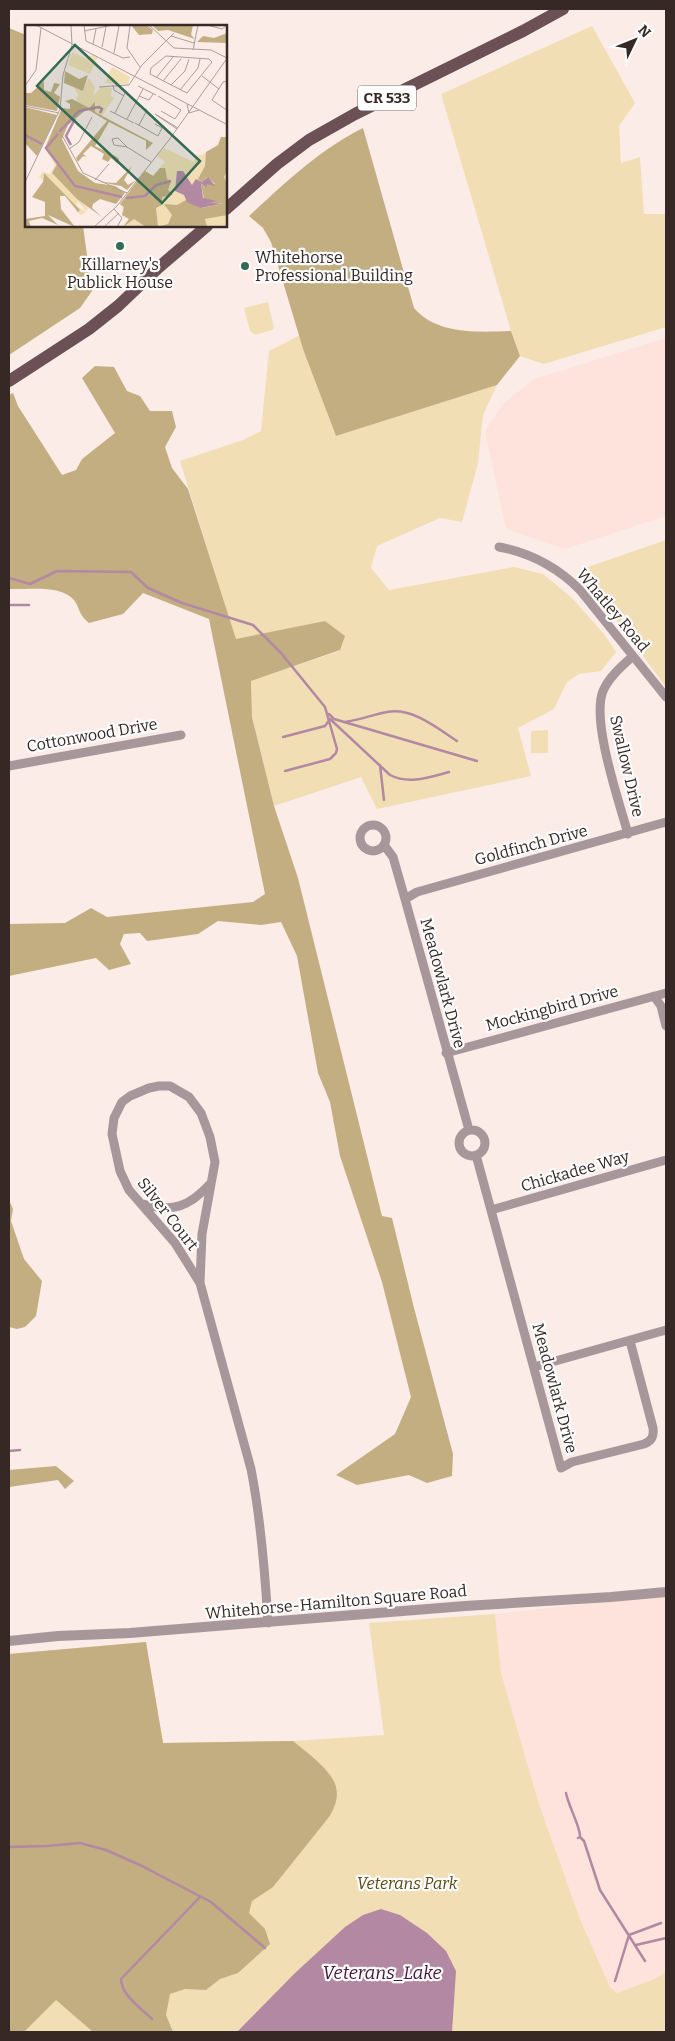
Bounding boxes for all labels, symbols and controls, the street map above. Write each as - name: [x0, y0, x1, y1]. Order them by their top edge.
- north arrow: [610, 15, 660, 65]
- text: N: [634, 22, 654, 41]
- inset map: [25, 25, 228, 228]
- road number: CR 533: [358, 86, 416, 110]
- marker: Killarney's Publick House: [114, 240, 126, 252]
- place label: Whitehorse Professional Building: [255, 248, 413, 285]
- place label: Killarney's Publick House: [67, 255, 173, 292]
- marker: Whitehorse Professional Building: [239, 260, 251, 272]
- street label: Whatley Road: [573, 565, 654, 656]
- street label: Swallow Drive: [606, 713, 648, 819]
- street label: Cottonwood Drive: [25, 714, 159, 756]
- street label: Goldfinch Drive: [472, 821, 590, 869]
- street label: Meadowlark Drive: [416, 916, 470, 1050]
- street label: Mockingbird Drive: [484, 981, 620, 1035]
- street label: Chickadee Way: [519, 1146, 632, 1196]
- street label: Silver Court: [134, 1174, 202, 1254]
- street label: Meadowlark Drive: [528, 1321, 582, 1455]
- street label: Whitehorse-Hamilton Square Road: [204, 1581, 468, 1623]
- park label: Veterans Park: [357, 1874, 458, 1893]
- water label: Veterans_Lake: [323, 1962, 441, 1984]

